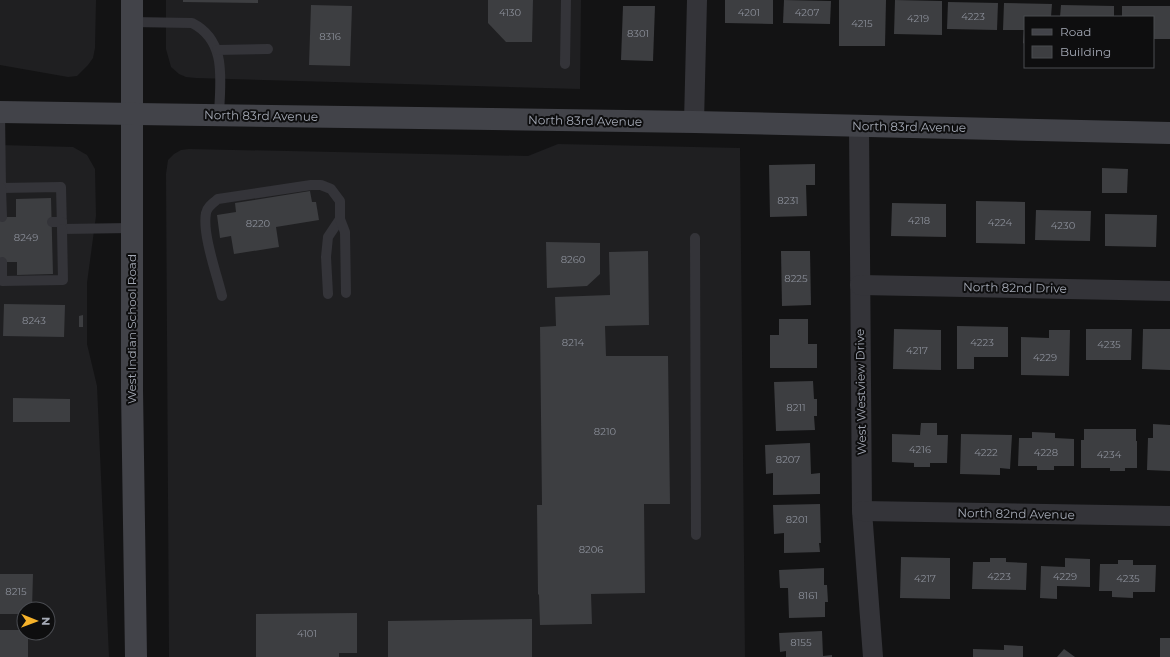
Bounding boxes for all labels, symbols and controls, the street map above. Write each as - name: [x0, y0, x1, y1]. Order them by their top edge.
- house number: 4130: [499, 6, 521, 19]
- house number: 4201: [738, 6, 760, 19]
- house number: 4207: [795, 6, 819, 19]
- house number: 4223: [961, 10, 985, 23]
- house number: 4219: [907, 12, 929, 25]
- legend: [1024, 16, 1154, 68]
- house number: 4215: [851, 17, 873, 30]
- text: Road: [1060, 24, 1091, 39]
- house number: 8301: [627, 27, 649, 40]
- house number: 8316: [319, 30, 341, 43]
- text: Building: [1060, 44, 1111, 59]
- street label: North 83rd Avenue: [204, 107, 318, 124]
- street label: North 83rd Avenue: [528, 112, 642, 129]
- street label: North 83rd Avenue: [852, 118, 966, 135]
- house number: 8231: [777, 194, 799, 207]
- house number: 4218: [908, 214, 930, 227]
- house number: 4224: [988, 216, 1013, 229]
- house number: 8220: [246, 217, 271, 230]
- house number: 4230: [1051, 219, 1076, 232]
- house number: 8249: [14, 231, 38, 244]
- house number: 8260: [561, 253, 586, 266]
- street label: West Indian School Road: [124, 254, 139, 404]
- house number: 8225: [784, 272, 808, 285]
- street label: North 82nd Drive: [963, 279, 1067, 296]
- house number: 8243: [22, 314, 46, 327]
- street label: West Westview Drive: [852, 329, 869, 455]
- house number: 8214: [562, 336, 585, 349]
- house number: 4223: [970, 336, 994, 349]
- house number: 4235: [1097, 338, 1121, 351]
- house number: 4217: [906, 344, 928, 357]
- house number: 4229: [1033, 351, 1057, 364]
- house number: 8211: [786, 401, 806, 414]
- house number: 8210: [594, 425, 617, 438]
- house number: 4216: [909, 443, 931, 456]
- house number: 4222: [974, 446, 998, 459]
- house number: 4228: [1034, 446, 1058, 459]
- house number: 4234: [1097, 448, 1122, 461]
- house number: 8207: [776, 453, 800, 466]
- street label: North 82nd Avenue: [957, 505, 1075, 522]
- house number: 8201: [786, 513, 808, 526]
- house number: 8206: [579, 543, 603, 556]
- house number: 4223: [987, 570, 1011, 583]
- house number: 4229: [1053, 570, 1077, 583]
- house number: 4217: [914, 572, 936, 585]
- house number: 4235: [1116, 572, 1140, 585]
- house number: 8215: [5, 585, 27, 598]
- house number: 8161: [798, 589, 818, 602]
- north arrow: [16, 601, 56, 641]
- text: N: [39, 617, 53, 626]
- house number: 4101: [297, 627, 317, 640]
- house number: 8155: [790, 636, 812, 649]

